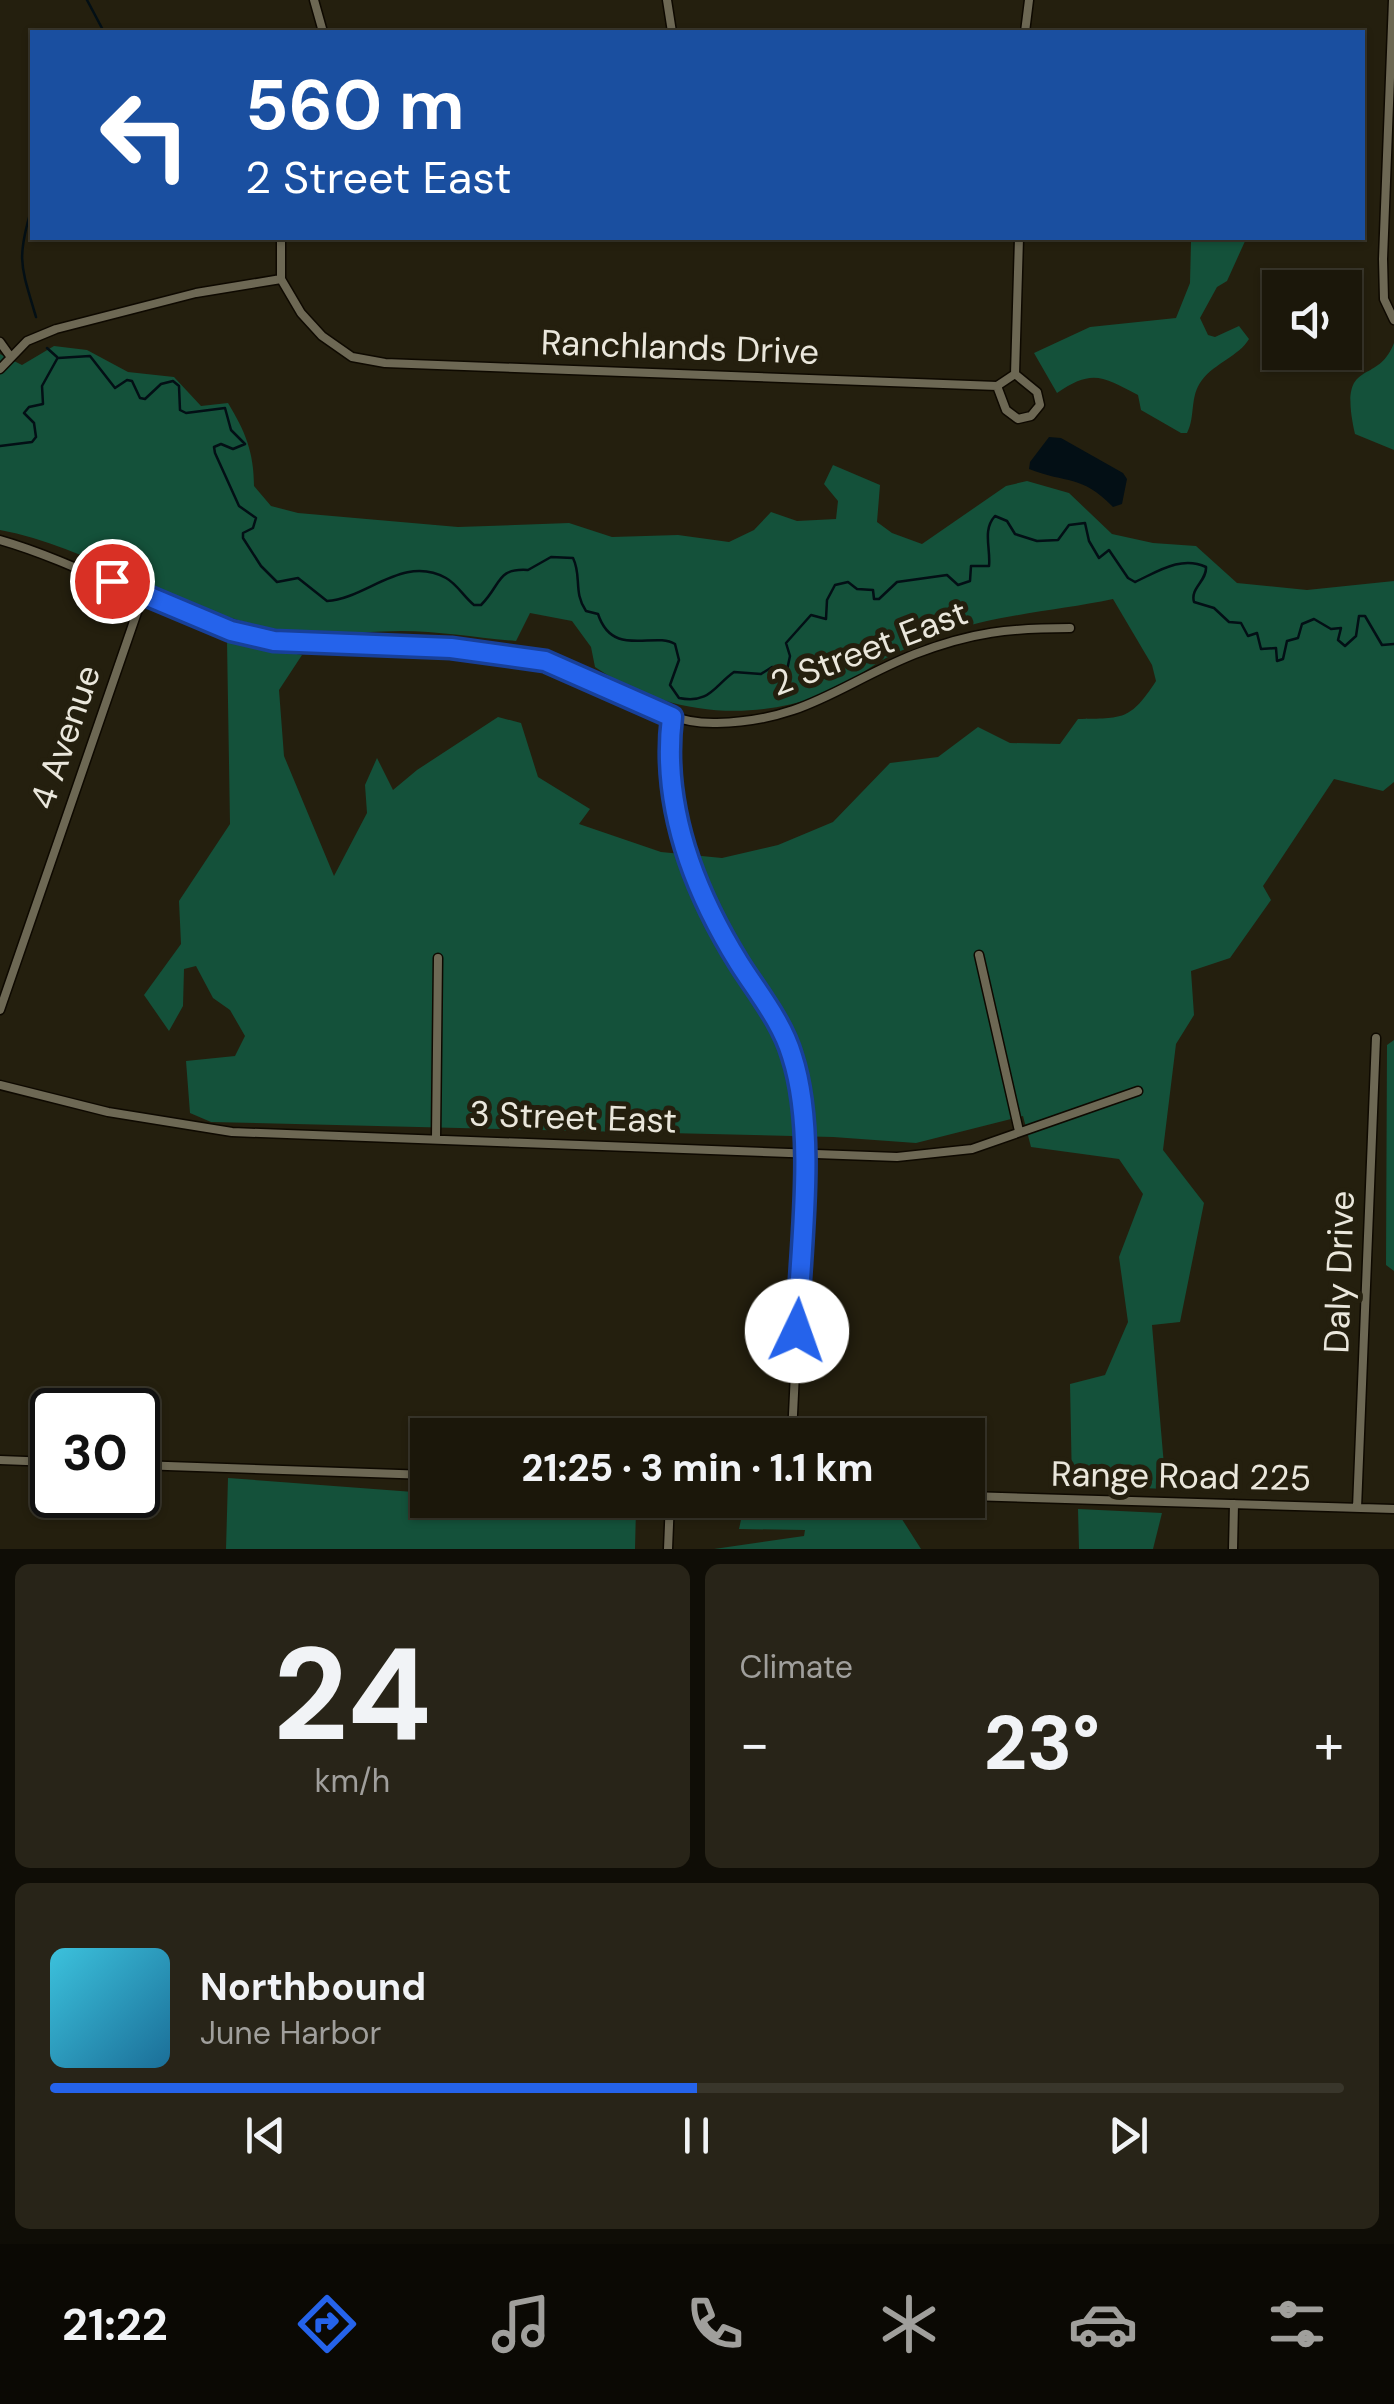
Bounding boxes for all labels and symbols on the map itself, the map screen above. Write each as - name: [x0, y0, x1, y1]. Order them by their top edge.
- street label: Ranchlands Drive: [540, 319, 820, 375]
- pin: [70, 539, 155, 624]
- street label: 2 Street East: [764, 589, 974, 707]
- street label: 4 Avenue: [19, 659, 111, 815]
- street label: 3 Street East: [468, 1090, 678, 1144]
- street label: Daly Drive: [1313, 1190, 1365, 1354]
- position arrow: [745, 1279, 849, 1383]
- speed limit sign: 30: [30, 1388, 160, 1518]
- street label: Range Road 225: [1051, 1451, 1311, 1501]

